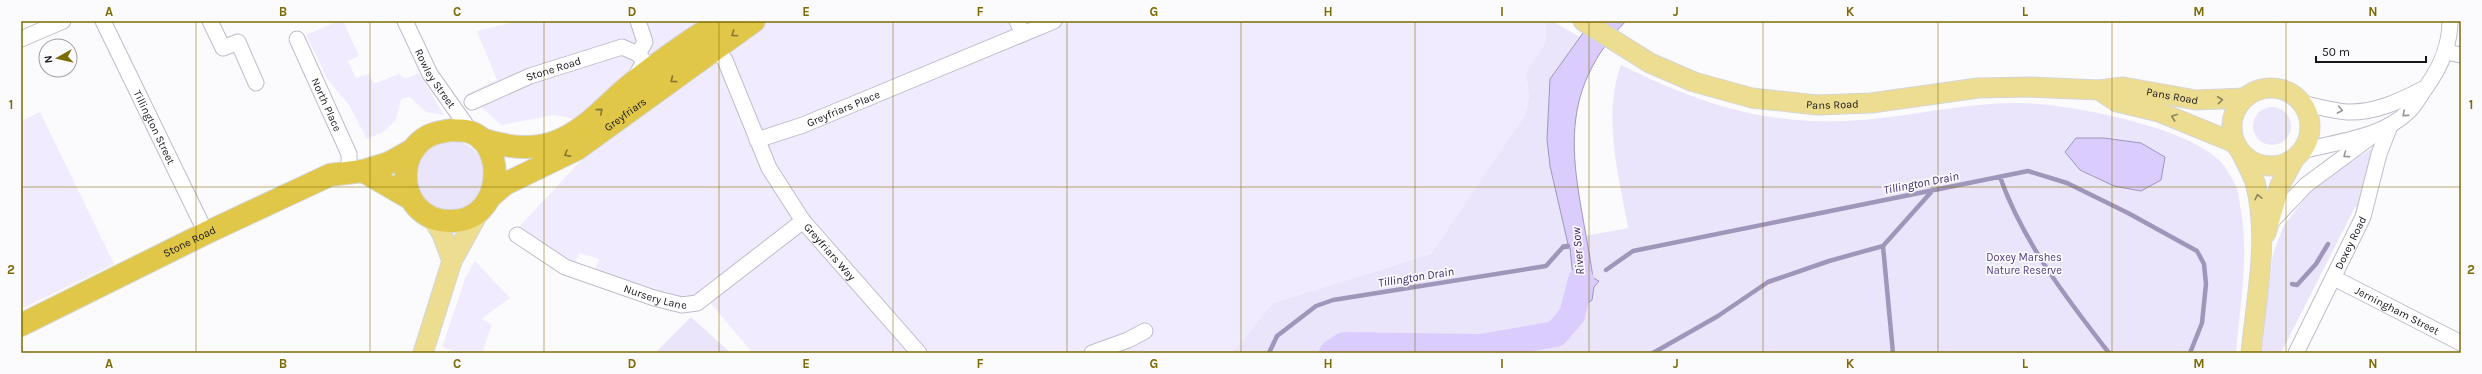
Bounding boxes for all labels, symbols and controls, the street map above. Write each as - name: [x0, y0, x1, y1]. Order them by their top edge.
- text: A: [105, 4, 113, 19]
- text: B: [279, 4, 287, 19]
- text: C: [453, 4, 461, 19]
- text: D: [628, 4, 637, 19]
- text: E: [802, 4, 810, 19]
- text: F: [976, 4, 984, 19]
- text: G: [1150, 4, 1158, 19]
- text: H: [1323, 4, 1333, 19]
- text: I: [1500, 4, 1504, 19]
- text: J: [1673, 4, 1679, 19]
- text: K: [1846, 4, 1855, 19]
- text: L: [2022, 4, 2029, 19]
- text: M: [2193, 4, 2205, 19]
- text: N: [2368, 4, 2378, 19]
- one-way arrow: [732, 29, 739, 36]
- north arrow: [38, 38, 78, 78]
- scale bar: [2316, 38, 2426, 64]
- text: 50 m: [2322, 45, 2350, 59]
- street label: Rowley Street: [412, 46, 458, 111]
- street label: Stone Road: [524, 54, 582, 84]
- text: N: [42, 55, 56, 64]
- one-way arrow: [671, 75, 678, 82]
- street label: North Place: [309, 76, 345, 134]
- street label: Pans Road: [2145, 85, 2199, 107]
- street label: Greyfriars Place: [805, 87, 882, 129]
- street label: Tillington Street: [131, 88, 178, 166]
- street label: Greyfriars: [602, 94, 649, 134]
- one-way arrow: [2217, 95, 2223, 104]
- text: 1: [9, 97, 13, 112]
- street label: Pans Road: [1806, 97, 1859, 112]
- text: 1: [2469, 97, 2473, 112]
- one-way arrow: [2337, 106, 2343, 114]
- one-way arrow: [595, 108, 602, 115]
- one-way arrow: [2402, 110, 2410, 117]
- one-way arrow: [2170, 114, 2177, 122]
- one-way arrow: [564, 150, 571, 157]
- one-way arrow: [2344, 150, 2351, 157]
- water label: Tillington Drain: [1882, 169, 1960, 197]
- one-way arrow: [2254, 194, 2262, 200]
- street label: Doxey Road: [2332, 214, 2369, 271]
- street label: Greyfriars Way: [801, 220, 859, 283]
- street label: Stone Road: [161, 223, 218, 260]
- water label: River Sow: [1569, 225, 1587, 275]
- park label: Doxey Marshes Nature Reserve: [1986, 251, 2062, 277]
- text: 2: [7, 262, 15, 277]
- text: 2: [2467, 262, 2475, 277]
- water label: Tillington Drain: [1377, 264, 1455, 290]
- street label: Nursery Lane: [622, 282, 688, 312]
- street label: Jerningham Street: [2353, 283, 2441, 337]
- text: A: [105, 356, 113, 371]
- text: B: [279, 356, 287, 371]
- text: C: [453, 356, 461, 371]
- text: D: [628, 356, 637, 371]
- text: E: [802, 356, 810, 371]
- text: F: [976, 356, 984, 371]
- text: G: [1150, 356, 1158, 371]
- text: H: [1323, 356, 1333, 371]
- text: I: [1500, 356, 1504, 371]
- text: J: [1673, 356, 1679, 371]
- text: K: [1846, 356, 1855, 371]
- text: L: [2022, 356, 2029, 371]
- text: M: [2193, 356, 2205, 371]
- text: N: [2368, 356, 2378, 371]

